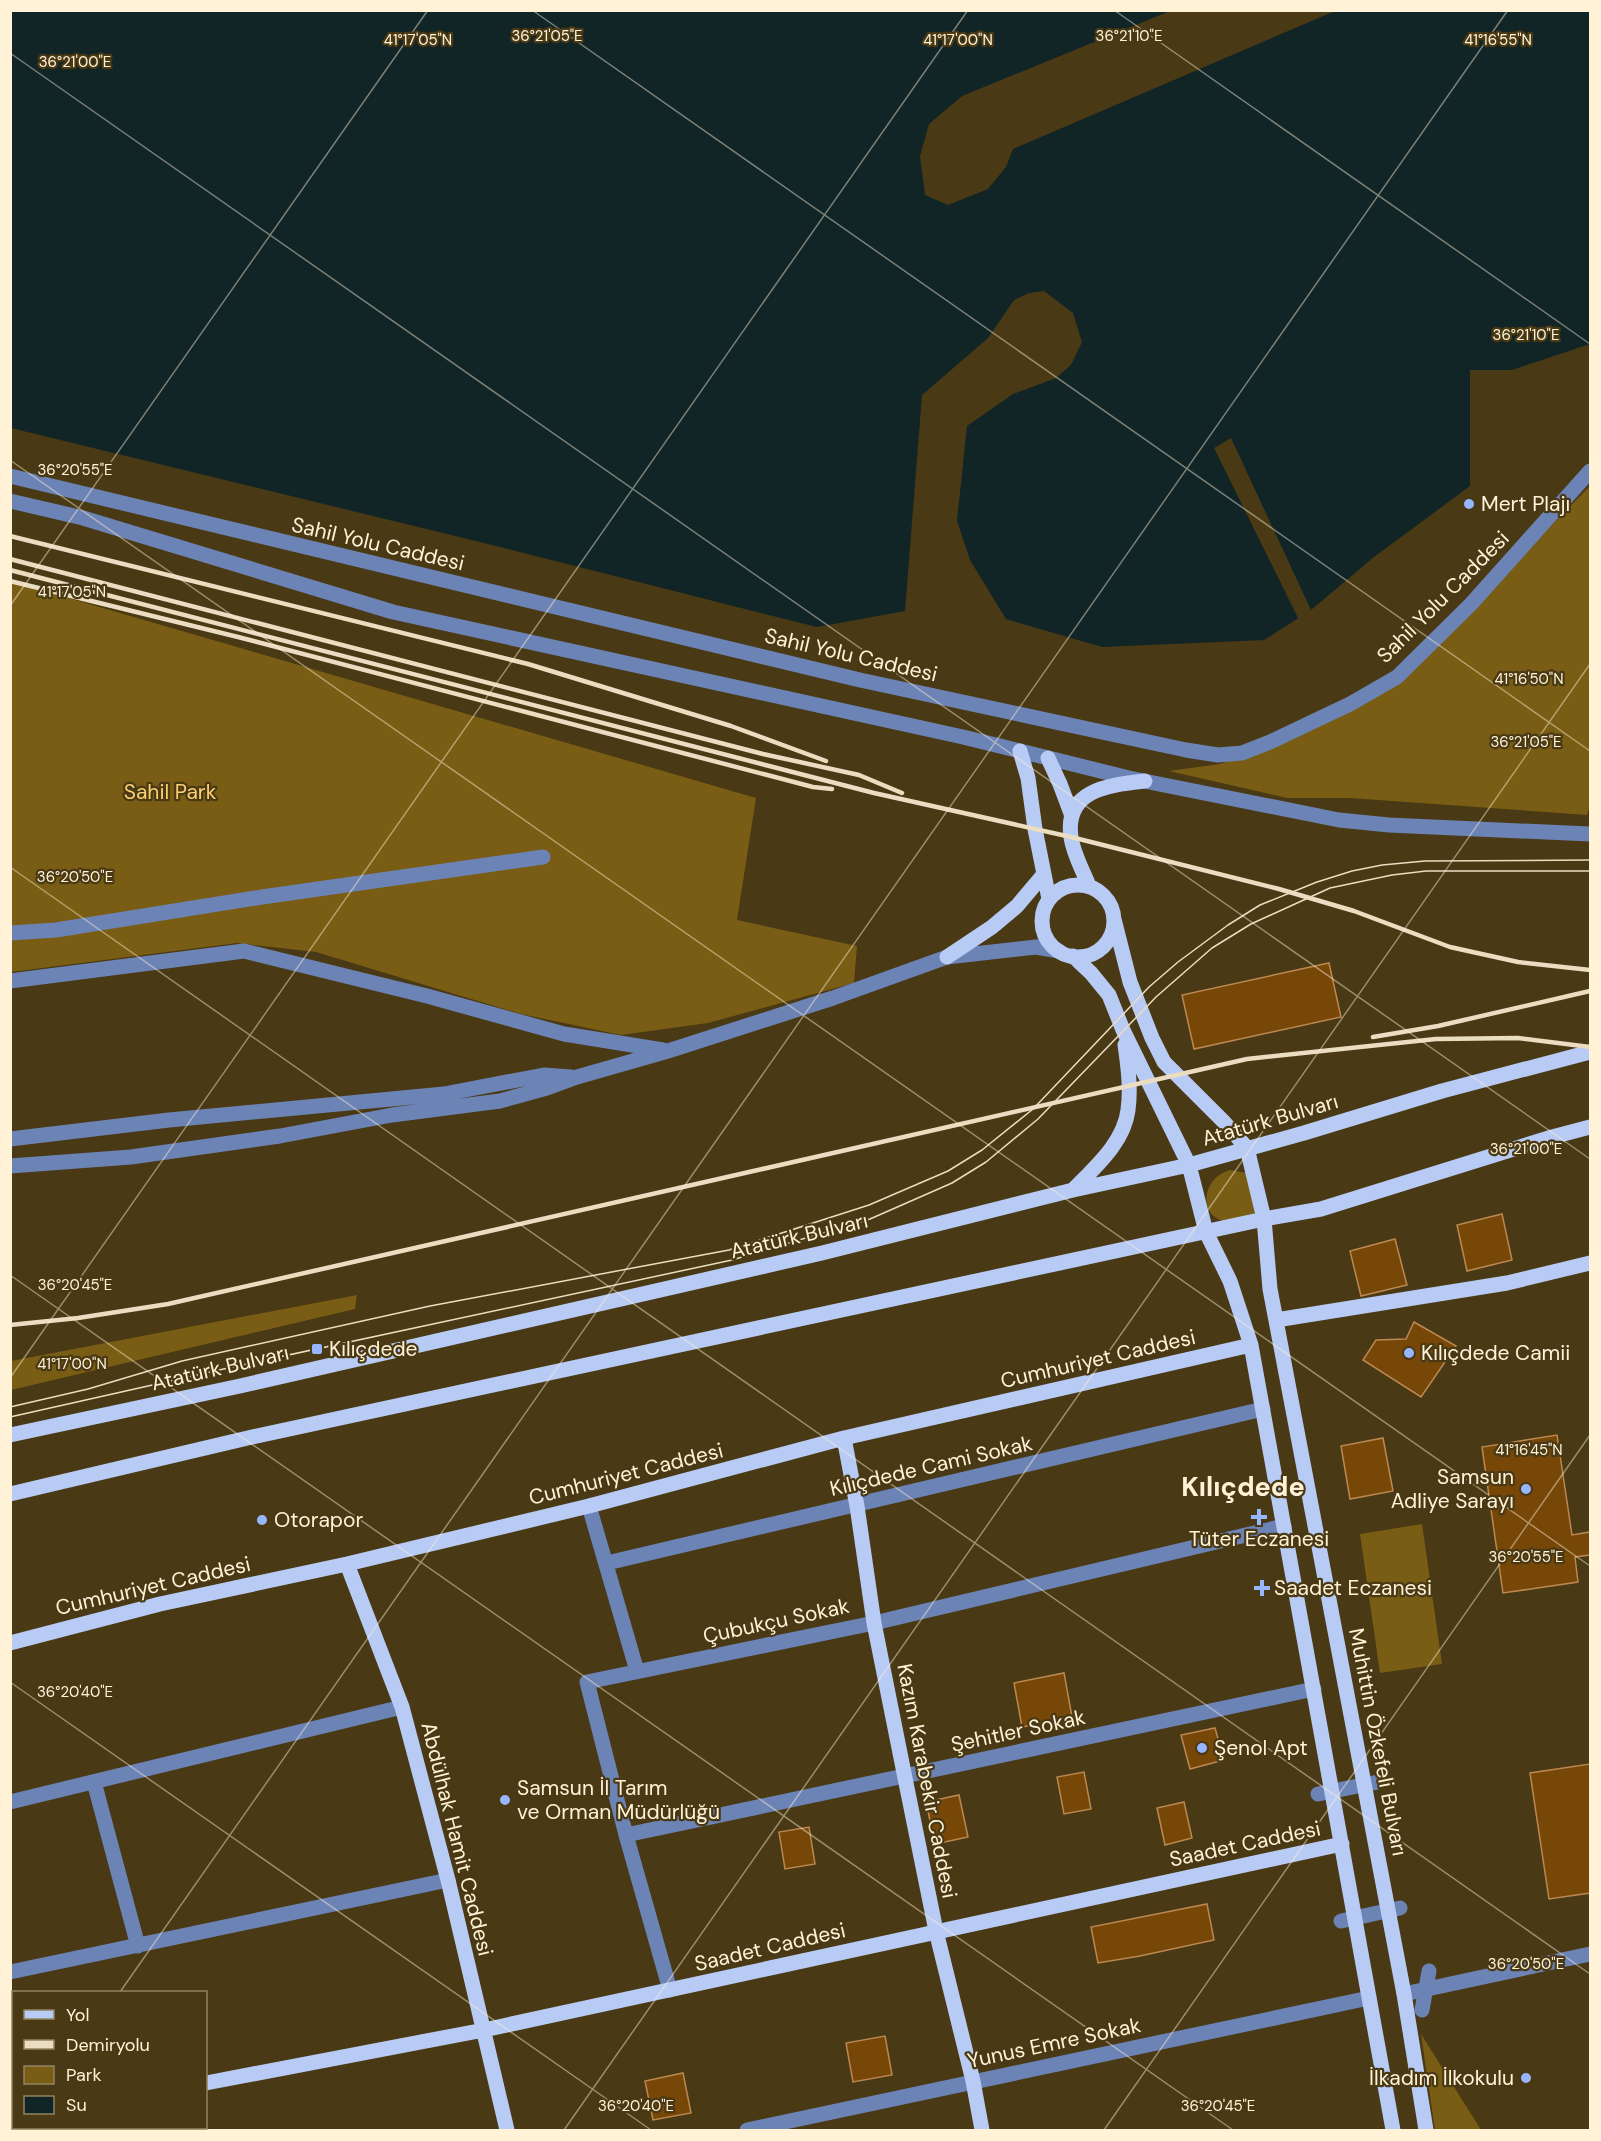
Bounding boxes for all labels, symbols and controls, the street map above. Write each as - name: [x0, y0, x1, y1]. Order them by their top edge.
- text: 36°21'05"E: [511, 26, 583, 46]
- text: 36°21'10"E: [1096, 26, 1162, 46]
- text: 41°17'05"N: [384, 30, 452, 50]
- text: 41°17'00"N: [923, 30, 993, 50]
- text: 41°16'55"N: [1464, 30, 1532, 50]
- text: 36°21'00"E: [39, 52, 111, 72]
- text: 36°21'10"E: [1493, 325, 1559, 345]
- text: 36°20'55"E: [37, 460, 113, 480]
- place label: Mert Plajı: [1481, 490, 1570, 518]
- marker: Mert Plajı: [1462, 497, 1476, 511]
- street label: Sahil Yolu Caddesi: [289, 511, 467, 577]
- street label: Sahil Yolu Caddesi: [1371, 525, 1515, 669]
- text: 41°17'05"N: [38, 582, 106, 602]
- street label: Sahil Yolu Caddesi: [762, 622, 940, 688]
- text: 41°16'50"N: [1494, 669, 1564, 689]
- text: 36°21'05"E: [1490, 732, 1562, 752]
- park label: Sahil Park: [124, 778, 217, 806]
- text: 36°20'50"E: [37, 867, 113, 887]
- street label: Atatürk Bulvarı: [1199, 1087, 1341, 1153]
- text: 36°21'00"E: [1490, 1139, 1562, 1159]
- street label: Atatürk Bulvarı: [727, 1207, 871, 1265]
- text: 36°20'45"E: [38, 1275, 112, 1295]
- street label: Cumhuriyet Caddesi: [998, 1323, 1198, 1395]
- place label: Kılıçdede: [329, 1335, 418, 1363]
- street label: Atatürk Bulvarı: [148, 1339, 292, 1397]
- place label: Kılıçdede Camii: [1421, 1339, 1570, 1367]
- marker: Kılıçdede: [310, 1342, 324, 1356]
- marker: Kılıçdede Camii: [1402, 1346, 1416, 1360]
- text: 41°17'00"N: [37, 1354, 107, 1374]
- street label: Kılıçdede Cami Sokak: [827, 1429, 1035, 1503]
- street label: Cumhuriyet Caddesi: [526, 1436, 726, 1512]
- text: 41°16'45"N: [1495, 1440, 1563, 1460]
- place label: Samsun Adliye Sarayı: [1391, 1463, 1514, 1515]
- district label: Kılıçdede: [1181, 1469, 1305, 1504]
- marker: Samsun Adliye Sarayı: [1519, 1482, 1533, 1496]
- place label: Otorapor: [274, 1506, 363, 1534]
- marker: Tüter Eczanesi: [1252, 1510, 1266, 1524]
- marker: Otorapor: [255, 1513, 269, 1527]
- place label: Tüter Eczanesi: [1189, 1525, 1329, 1553]
- text: 36°20'55"E: [1488, 1547, 1564, 1567]
- street label: Cumhuriyet Caddesi: [53, 1550, 253, 1622]
- place label: Saadet Eczanesi: [1274, 1574, 1432, 1602]
- marker: Saadet Eczanesi: [1255, 1581, 1269, 1595]
- street label: Çubukçu Sokak: [700, 1592, 852, 1650]
- street label: Muhittin Özkefeli Bulvarı: [1342, 1626, 1414, 1858]
- street label: Kazım Karabekir Caddesi: [890, 1661, 964, 1901]
- text: 36°20'40"E: [37, 1682, 113, 1702]
- street label: Şehitler Sokak: [948, 1703, 1088, 1759]
- street label: Abdülhak Hamit Caddesi: [414, 1719, 500, 1959]
- place label: Şenol Apt: [1214, 1734, 1308, 1762]
- marker: Şenol Apt: [1195, 1741, 1209, 1755]
- place label: Samsun İl Tarım ve Orman Müdürlüğü: [517, 1774, 720, 1826]
- marker: Samsun İl Tarım ve Orman Müdürlüğü: [498, 1793, 512, 1807]
- street label: Saadet Caddesi: [1167, 1814, 1323, 1874]
- street label: Saadet Caddesi: [692, 1916, 848, 1978]
- text: 36°20'50"E: [1488, 1954, 1564, 1974]
- legend: [12, 1991, 207, 2129]
- text: Yol: [66, 2003, 90, 2027]
- street label: Yunus Emre Sokak: [965, 2011, 1144, 2075]
- text: Demiryolu: [66, 2033, 150, 2057]
- text: Park: [66, 2063, 102, 2087]
- place label: İlkadım İlkokulu: [1369, 2064, 1514, 2092]
- marker: İlkadım İlkokulu: [1519, 2071, 1533, 2085]
- text: Su: [66, 2093, 87, 2117]
- text: 36°20'40"E: [598, 2096, 674, 2116]
- text: 36°20'45"E: [1181, 2096, 1255, 2116]

